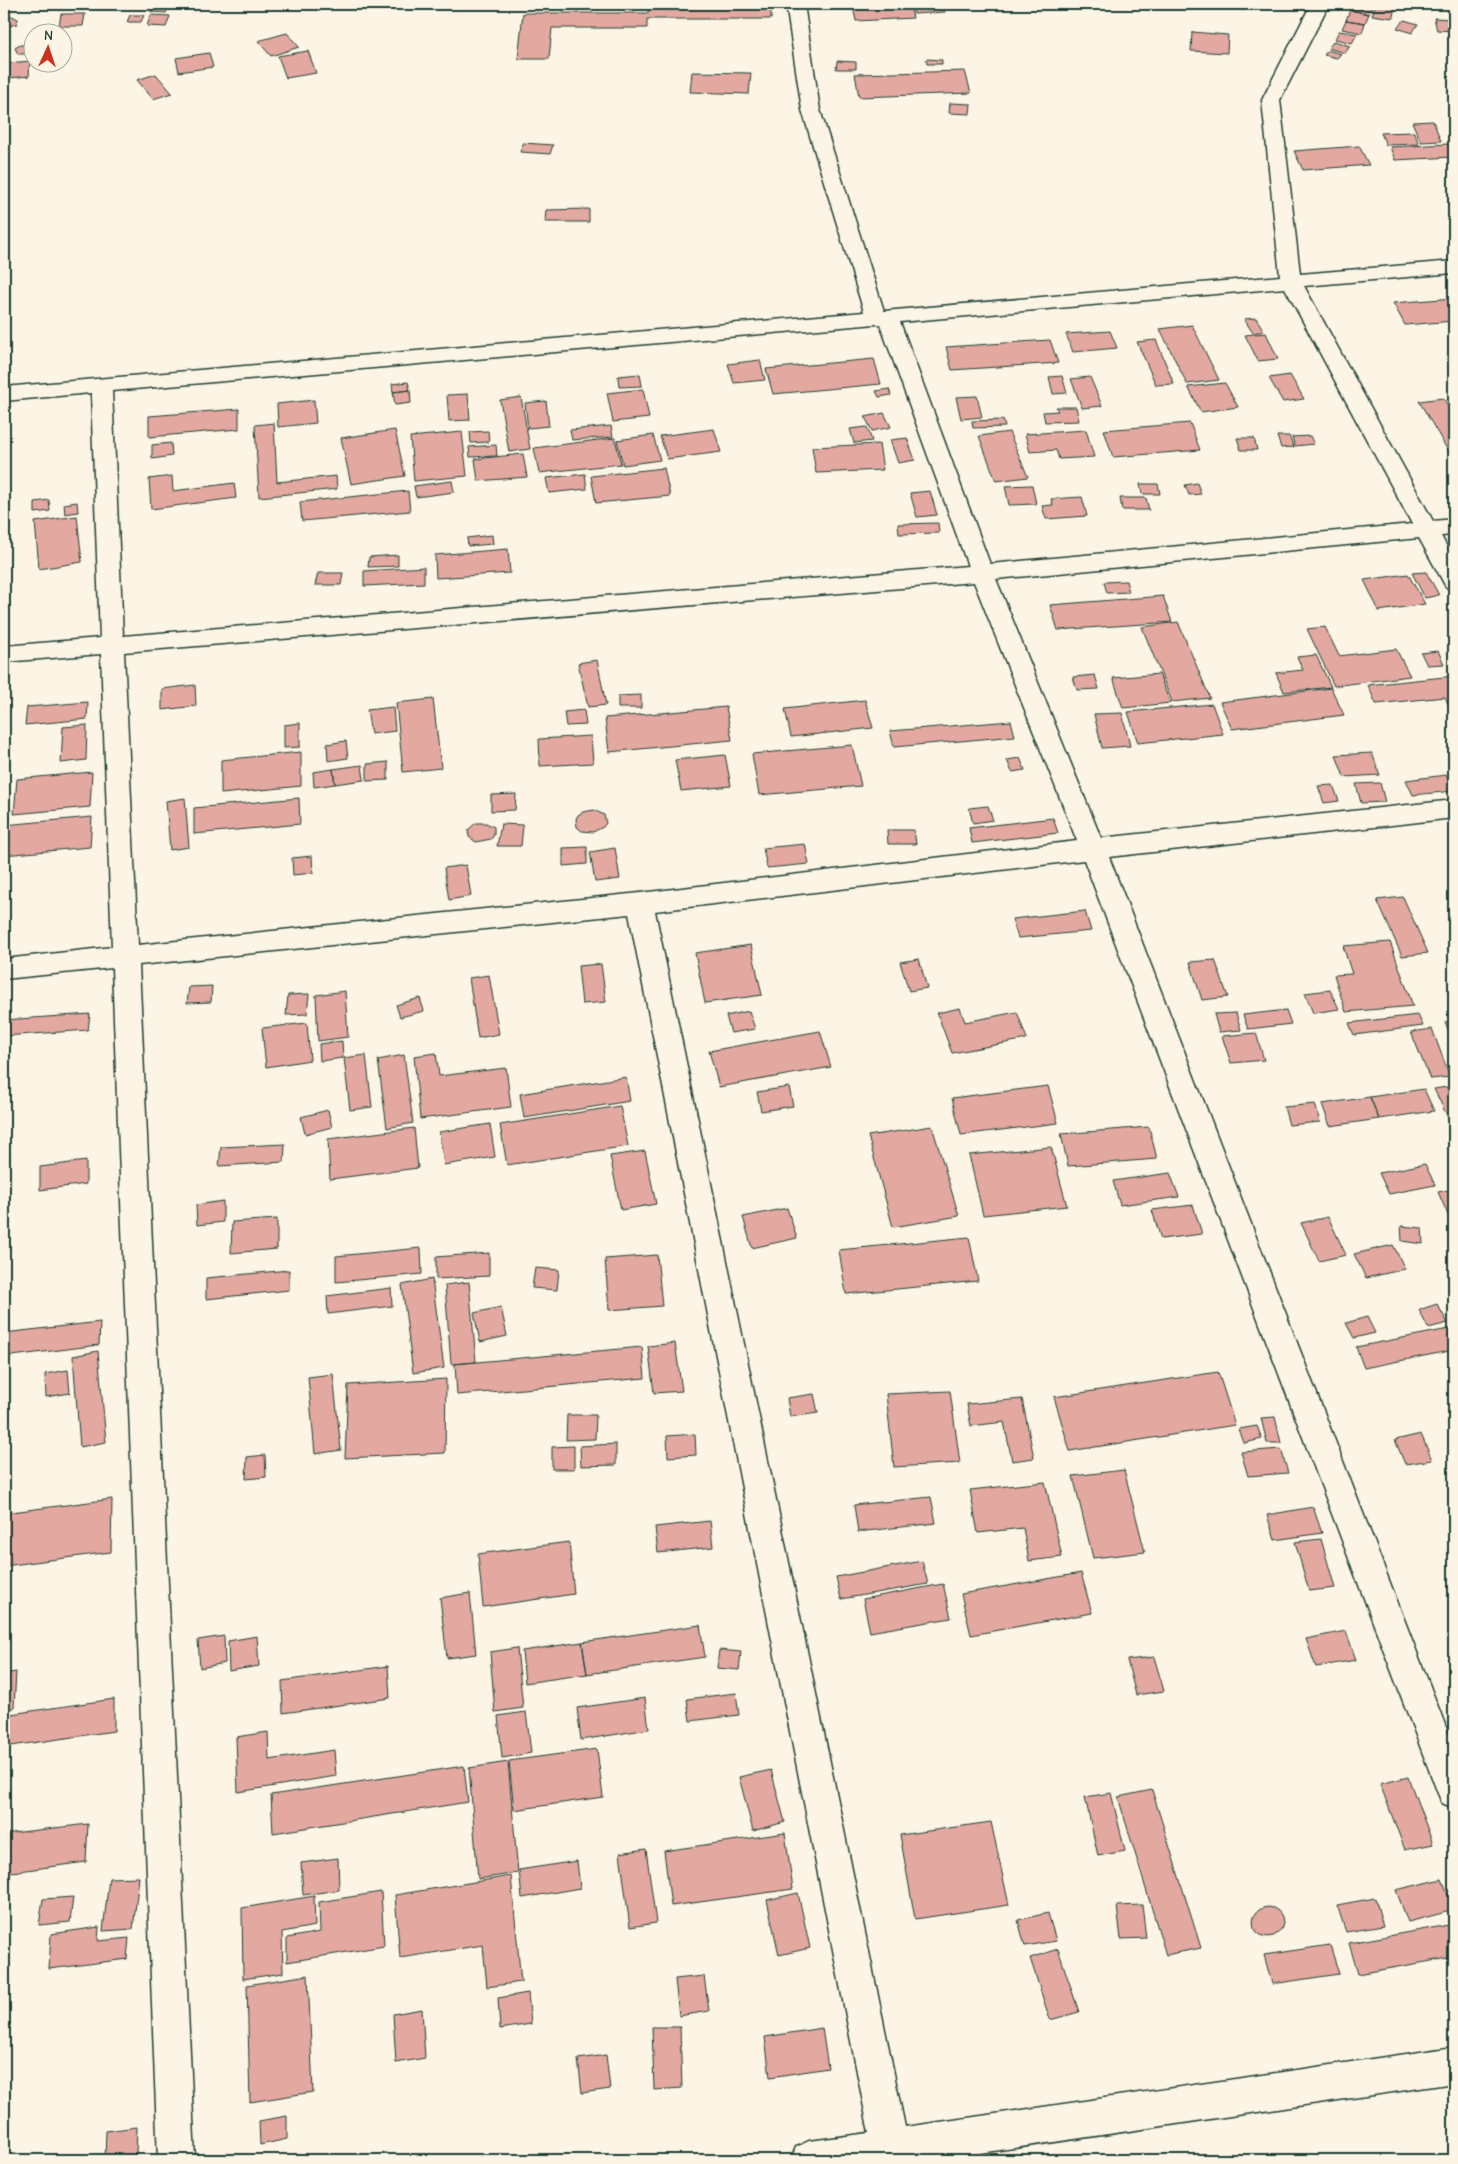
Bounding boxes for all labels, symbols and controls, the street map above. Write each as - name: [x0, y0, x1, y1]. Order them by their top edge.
- north arrow: [22, 22, 72, 72]
- text: N: [44, 27, 54, 44]

